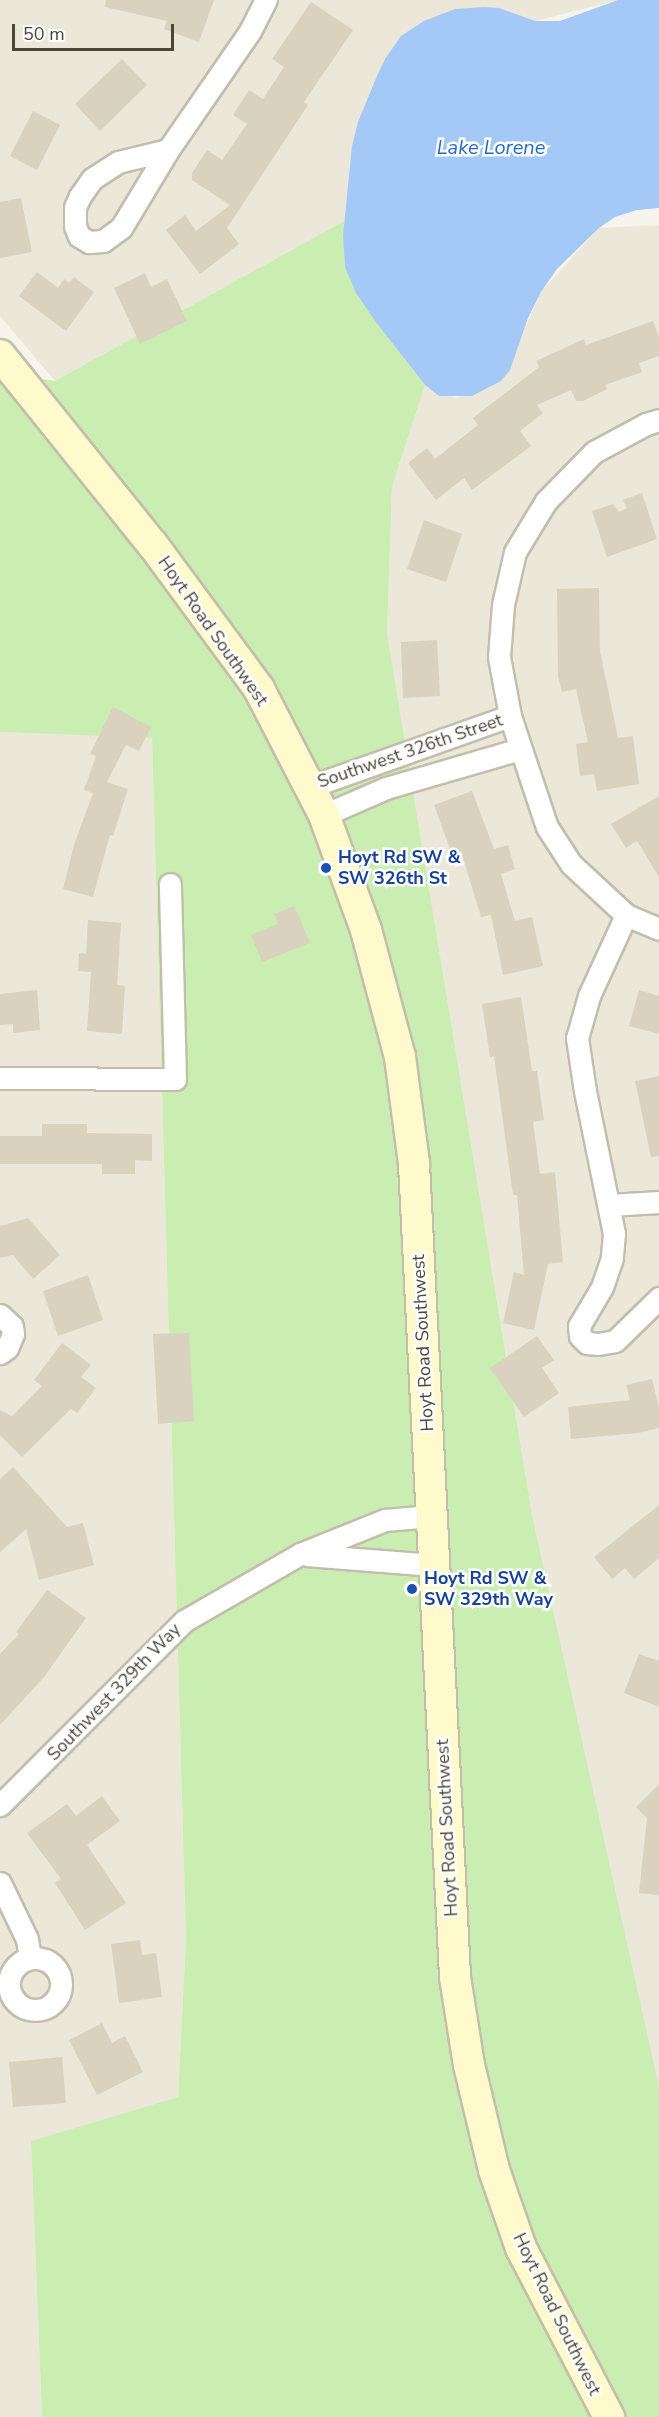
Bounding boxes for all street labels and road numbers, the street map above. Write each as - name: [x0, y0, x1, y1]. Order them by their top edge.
- street label: Hoyt Road Southwest: [153, 552, 273, 710]
- street label: Southwest 326th Street: [315, 709, 505, 793]
- street label: Hoyt Road Southwest: [408, 1254, 438, 1432]
- street label: Southwest 329th Way: [43, 1619, 185, 1765]
- street label: Hoyt Road Southwest: [432, 1739, 462, 1917]
- street label: Hoyt Road Southwest: [508, 2230, 606, 2398]

